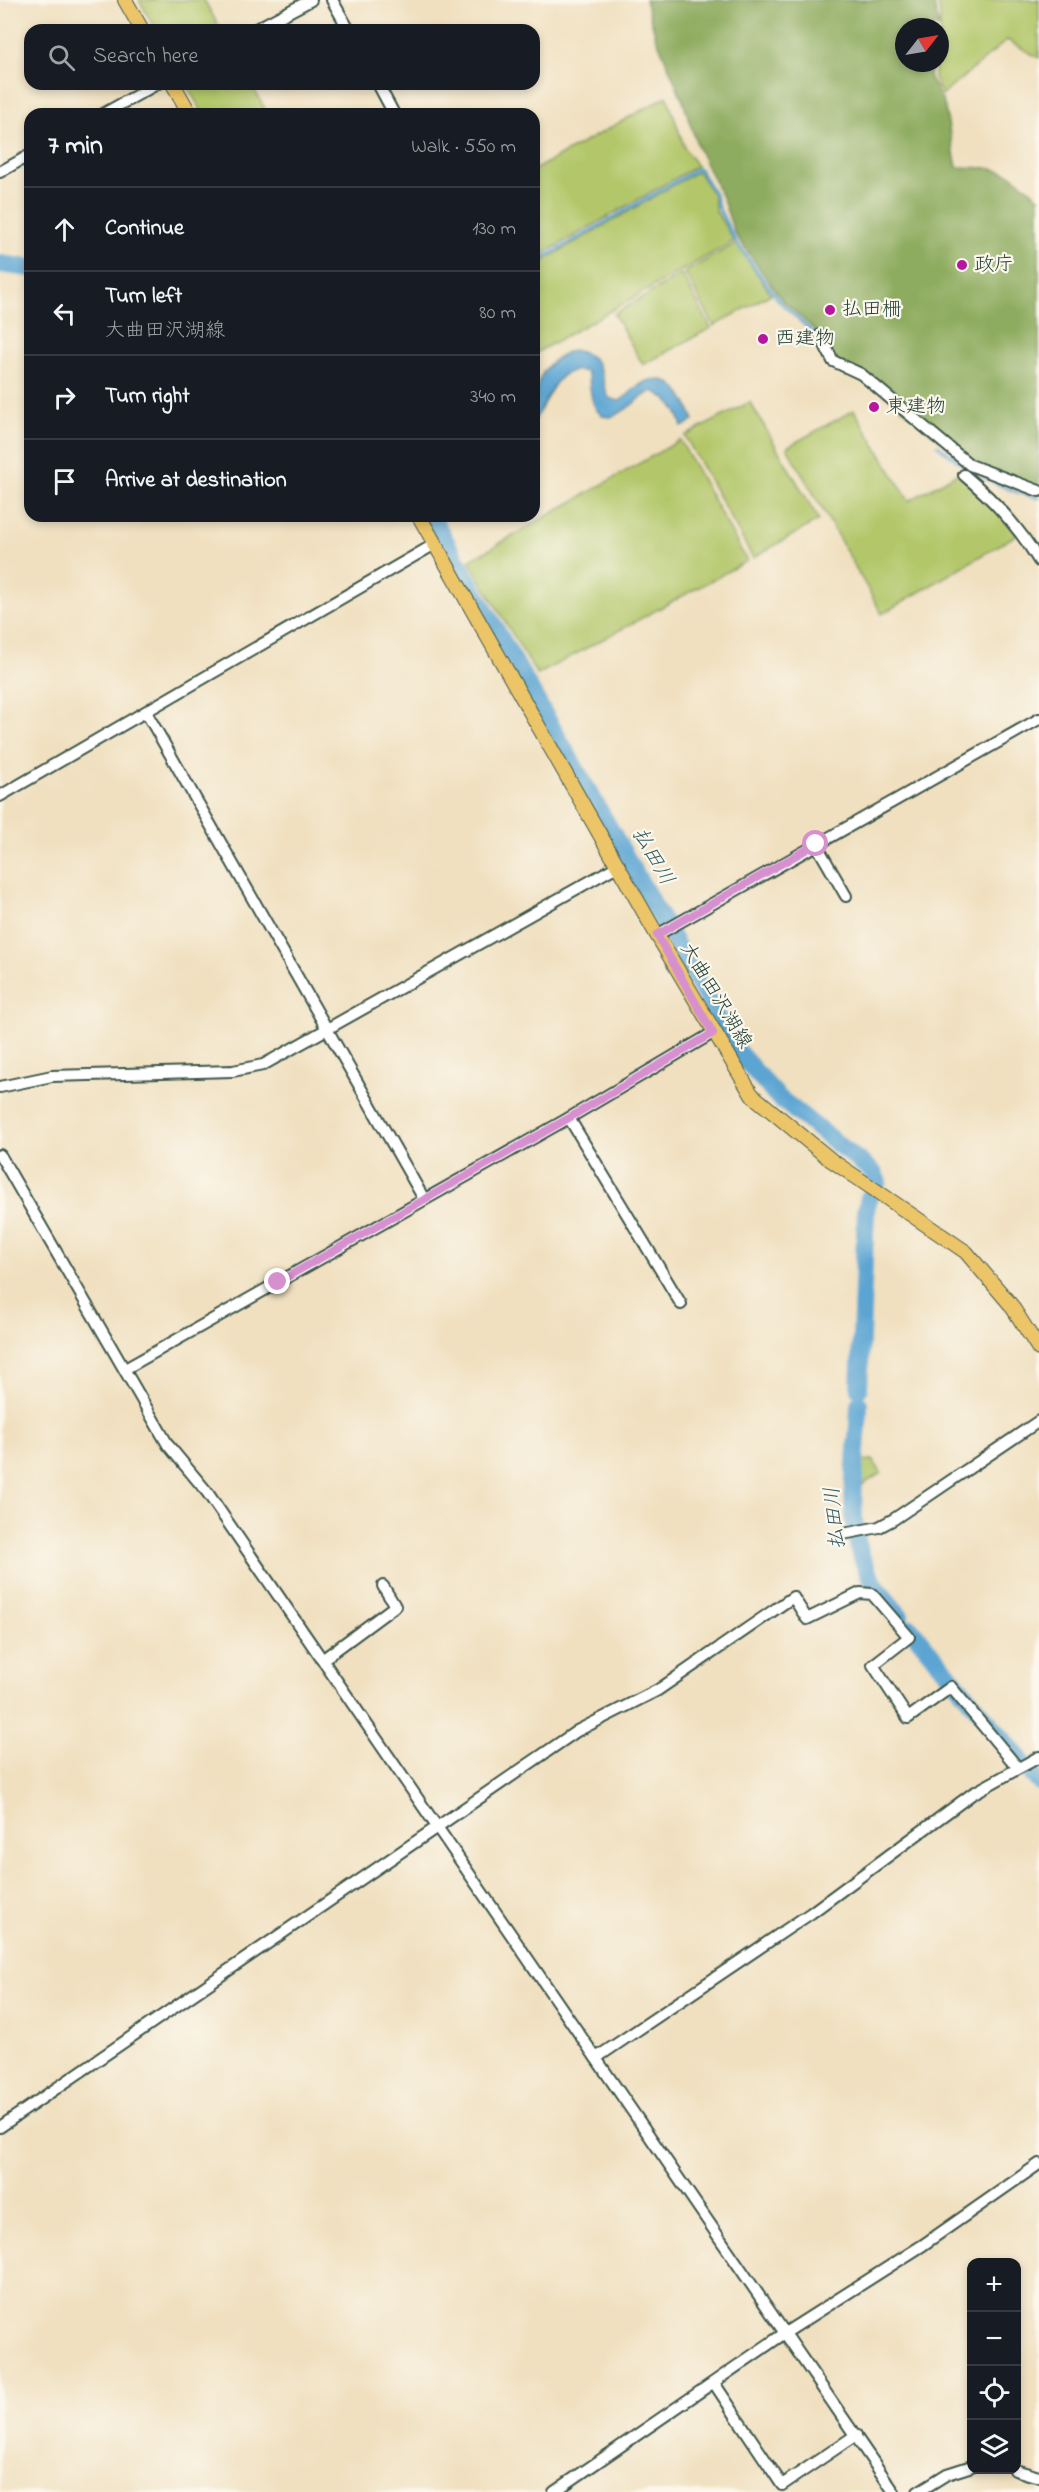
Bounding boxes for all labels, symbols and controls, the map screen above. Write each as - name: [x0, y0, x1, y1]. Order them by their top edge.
- north arrow: [895, 18, 949, 72]
- search box: [24, 24, 540, 90]
- icon: search: [45, 41, 78, 74]
- text: Search here: [93, 41, 198, 73]
- text: 7 min: [48, 128, 103, 166]
- text: Walk · 550 m: [411, 133, 516, 162]
- icon: ahead: [48, 213, 81, 246]
- text: Continue: [105, 213, 184, 245]
- text: 130 m: [472, 215, 516, 244]
- place label: 政庁: [974, 251, 1014, 280]
- marker: 政庁: [955, 258, 969, 272]
- text: Turn left: [105, 281, 182, 313]
- place label: 払田柵: [842, 296, 902, 325]
- icon: left: [48, 297, 81, 330]
- text: 80 m: [479, 299, 516, 328]
- marker: 払田柵: [823, 303, 837, 317]
- text: 大曲田沢湖線: [105, 317, 225, 346]
- place label: 西建物: [775, 325, 835, 354]
- marker: 西建物: [756, 332, 770, 346]
- icon: right: [48, 381, 81, 414]
- text: Turn right: [105, 381, 190, 413]
- text: 340 m: [470, 383, 516, 412]
- place label: 東建物: [886, 393, 946, 422]
- marker: 東建物: [867, 400, 881, 414]
- icon: arrive: [48, 465, 81, 498]
- text: Arrive at destination: [105, 465, 287, 497]
- water label: 払田川: [623, 822, 681, 892]
- route start: [802, 830, 828, 856]
- street label: 大曲田沢湖線: [672, 937, 758, 1055]
- route end: [264, 1268, 290, 1294]
- water label: 払田川: [818, 1485, 854, 1551]
- map controls: [967, 2258, 1021, 2474]
- button: +: [967, 2258, 1021, 2312]
- button: −: [967, 2312, 1021, 2366]
- button: locate: [967, 2366, 1021, 2420]
- button: layers: [967, 2420, 1021, 2474]

